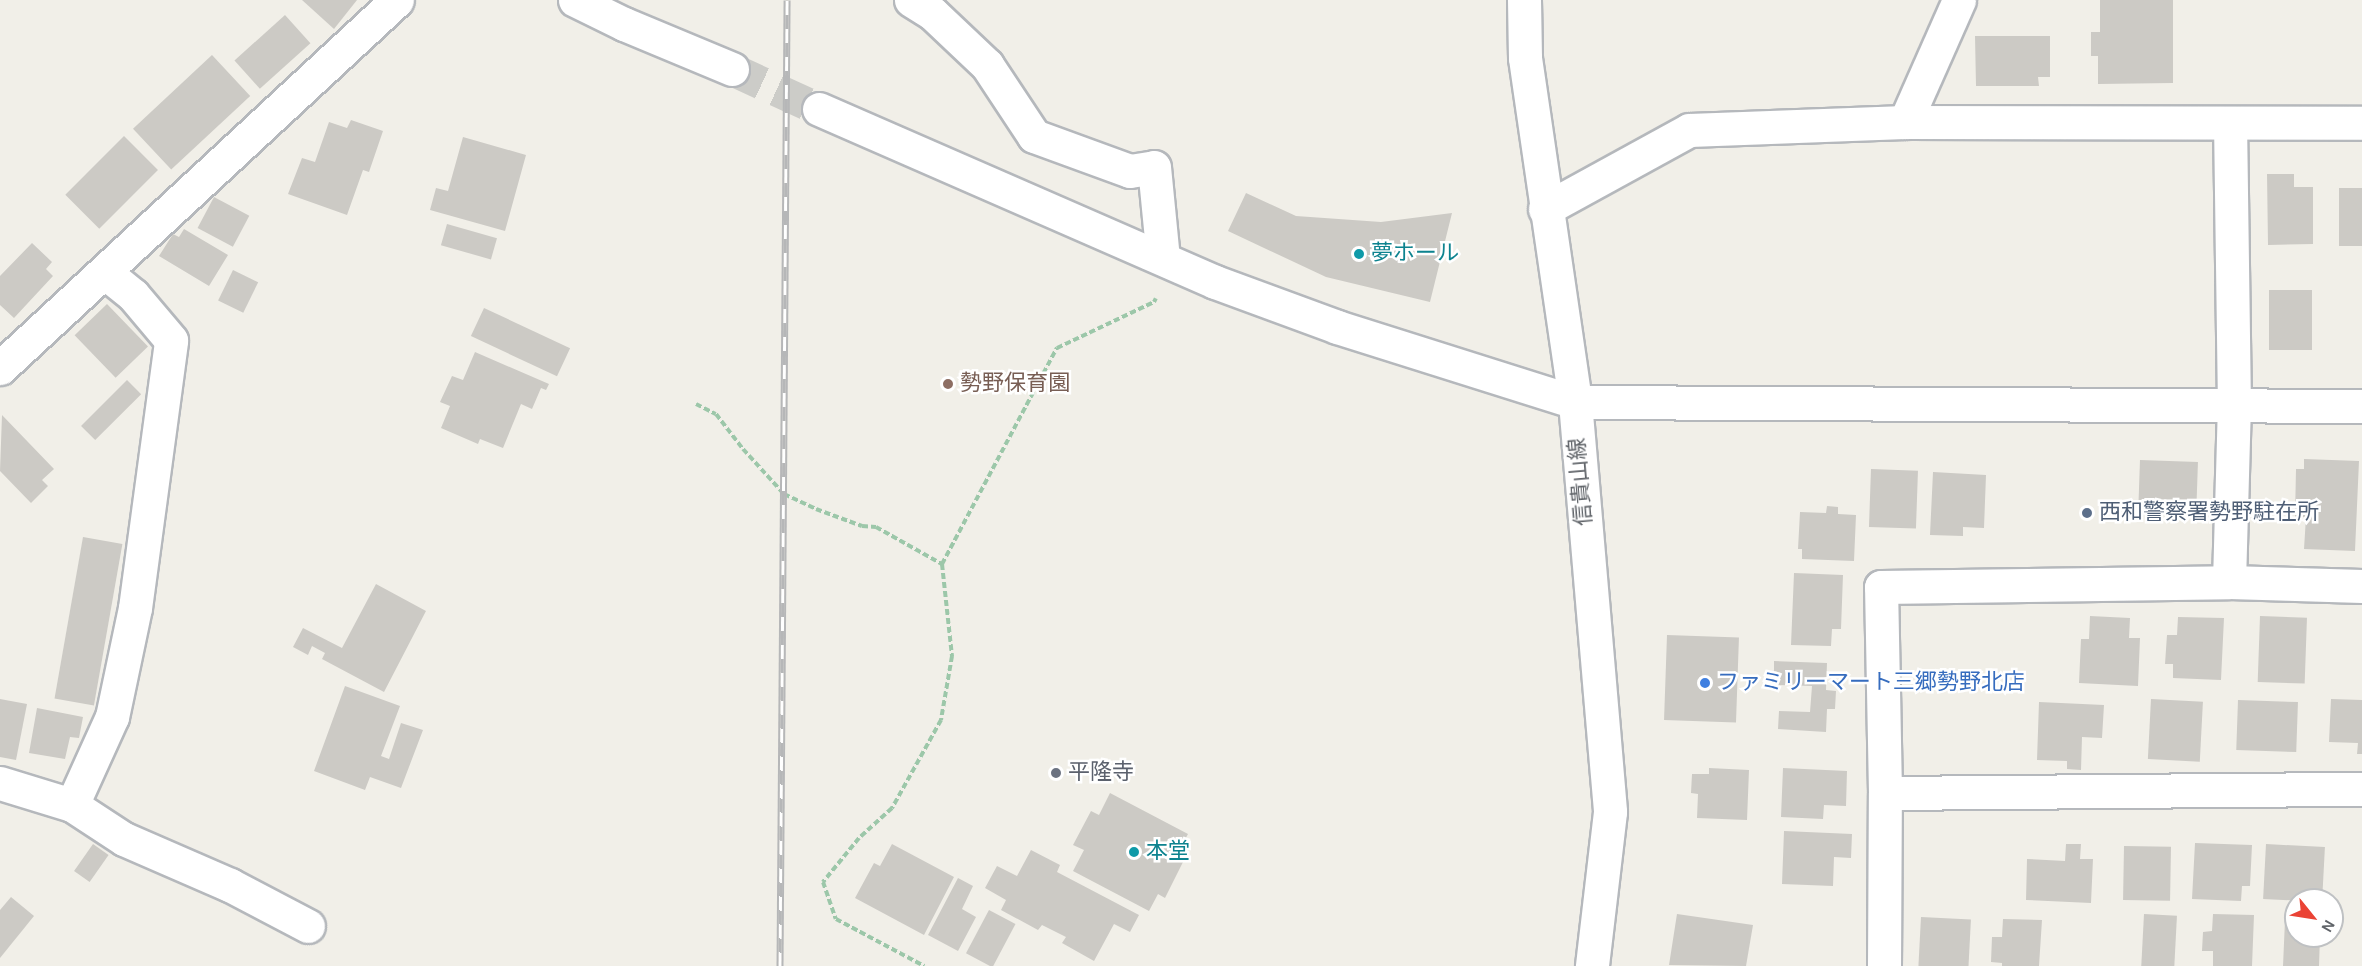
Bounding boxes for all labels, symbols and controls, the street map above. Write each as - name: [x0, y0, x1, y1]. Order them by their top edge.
- place label: 夢ホール: [1371, 241, 1459, 267]
- marker: 夢ホール: [1352, 247, 1366, 261]
- place label: 勢野保育園: [960, 371, 1070, 397]
- marker: 勢野保育園: [941, 377, 955, 391]
- street label: 信貴山線: [1564, 437, 1598, 527]
- place label: 西和警察署勢野駐在所: [2099, 500, 2319, 526]
- marker: 西和警察署勢野駐在所: [2080, 506, 2094, 520]
- place label: ファミリーマート三郷勢野北店: [1717, 670, 2025, 696]
- marker: ファミリーマート三郷勢野北店: [1698, 676, 1712, 690]
- place label: 平隆寺: [1068, 760, 1134, 786]
- marker: 平隆寺: [1049, 766, 1063, 780]
- place label: 本堂: [1146, 839, 1190, 865]
- marker: 本堂: [1127, 845, 1141, 859]
- north arrow: [2284, 888, 2344, 948]
- text: N: [2317, 917, 2339, 936]

